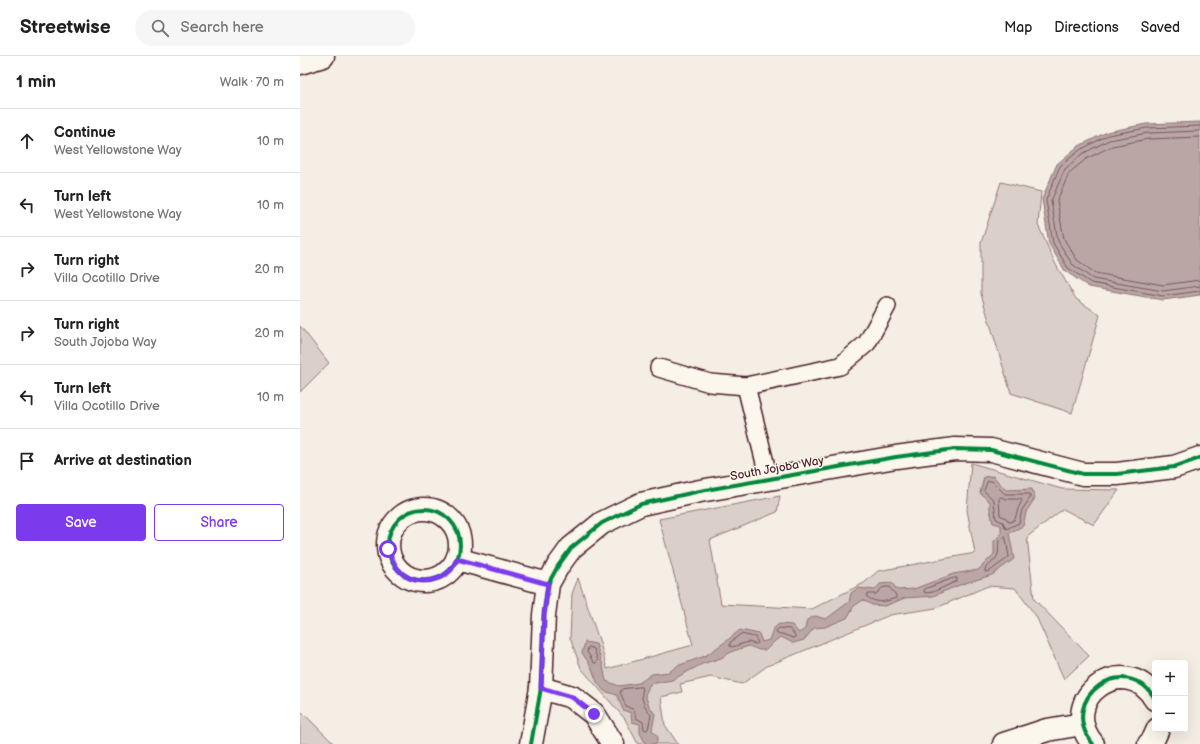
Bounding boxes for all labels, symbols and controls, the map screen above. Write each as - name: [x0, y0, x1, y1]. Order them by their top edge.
- search box: [135, 10, 415, 46]
- text: Streetwise: [20, 16, 111, 39]
- icon: search: [149, 17, 171, 39]
- text: Search here: [181, 18, 264, 37]
- text: Map: [1004, 19, 1032, 36]
- text: Directions: [1054, 19, 1119, 36]
- text: Saved: [1141, 19, 1180, 36]
- text: 1 min: [16, 72, 56, 92]
- text: Walk · 70 m: [220, 74, 284, 90]
- text: Continue: [54, 123, 116, 142]
- icon: ahead: [16, 130, 38, 152]
- text: 10 m: [257, 133, 284, 149]
- text: West Yellowstone Way: [54, 142, 182, 158]
- text: Turn left: [54, 187, 111, 206]
- icon: left: [16, 194, 38, 216]
- text: 10 m: [257, 197, 284, 213]
- text: West Yellowstone Way: [54, 206, 182, 222]
- text: Turn right: [54, 251, 119, 270]
- icon: right: [16, 258, 38, 280]
- text: 20 m: [254, 261, 284, 277]
- text: Villa Ocotillo Drive: [54, 270, 160, 286]
- text: Turn right: [54, 315, 119, 334]
- icon: right: [16, 322, 38, 344]
- text: 20 m: [254, 325, 284, 341]
- text: South Jojoba Way: [54, 334, 157, 350]
- text: Turn left: [54, 379, 111, 398]
- icon: left: [16, 386, 38, 408]
- text: 10 m: [257, 389, 284, 405]
- text: Villa Ocotillo Drive: [54, 398, 160, 414]
- icon: arrive: [16, 450, 38, 472]
- text: Arrive at destination: [54, 451, 192, 470]
- street label: South Jojoba Way: [729, 453, 826, 484]
- button: Save: [16, 504, 146, 541]
- button: Share: [154, 504, 284, 541]
- route start: [379, 540, 397, 558]
- map controls: [1152, 660, 1188, 732]
- button: +: [1152, 660, 1188, 696]
- button: −: [1152, 696, 1188, 732]
- route end: [585, 705, 603, 723]

